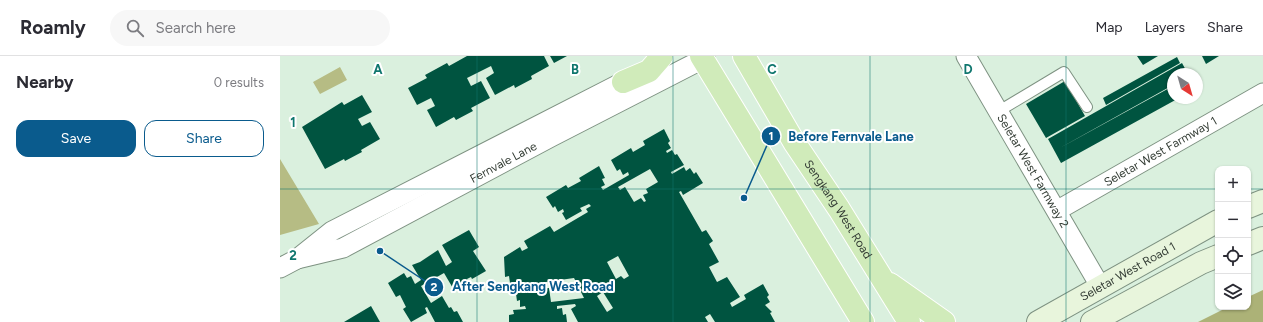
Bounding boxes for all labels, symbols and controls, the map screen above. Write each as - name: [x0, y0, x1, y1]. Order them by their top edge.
- search box: [110, 10, 390, 46]
- text: Roamly: [20, 16, 86, 39]
- icon: search: [124, 17, 146, 39]
- text: Search here: [156, 19, 236, 37]
- text: Map: [1095, 19, 1123, 36]
- text: Layers: [1145, 19, 1185, 36]
- text: Share: [1207, 19, 1243, 36]
- text: A: [373, 62, 383, 77]
- text: B: [571, 62, 579, 77]
- text: C: [767, 62, 777, 77]
- text: D: [963, 62, 973, 77]
- north arrow: [1167, 68, 1203, 104]
- text: Nearby: [16, 72, 74, 92]
- text: 0 results: [214, 75, 264, 90]
- street label: Seletar West Farmway 2: [994, 111, 1072, 230]
- street label: Seletar West Farmway 1: [1101, 114, 1219, 189]
- text: 1: [290, 115, 296, 130]
- button: Save: [16, 120, 136, 157]
- button: Share: [144, 120, 264, 157]
- callout: Before Fernvale Lane: [761, 124, 922, 149]
- text: 1: [768, 129, 774, 143]
- text: Before Fernvale Lane: [788, 129, 914, 144]
- street label: Fernvale Lane: [467, 139, 540, 186]
- street label: Sengkang West Road: [801, 157, 875, 261]
- map controls: [1215, 166, 1251, 310]
- button: +: [1215, 166, 1251, 202]
- button: −: [1215, 202, 1251, 238]
- button: locate: [1215, 238, 1251, 274]
- street label: Seletar West Road 1: [1078, 239, 1178, 304]
- text: 2: [289, 248, 297, 263]
- callout: After Sengkang West Road: [424, 274, 622, 299]
- button: layers: [1215, 274, 1251, 310]
- text: After Sengkang West Road: [452, 279, 614, 294]
- text: 2: [431, 280, 438, 294]

